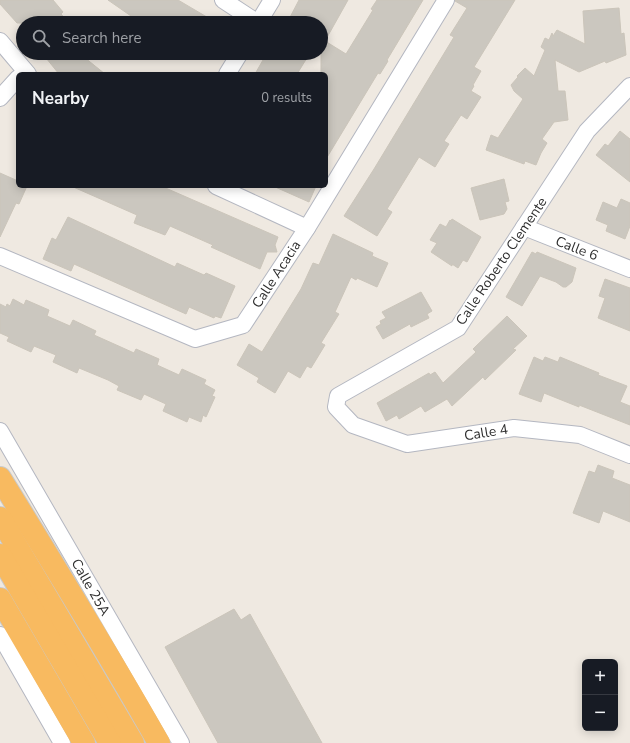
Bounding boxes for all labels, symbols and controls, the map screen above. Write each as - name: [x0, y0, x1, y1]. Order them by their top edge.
- search box: [16, 16, 328, 60]
- icon: search: [30, 27, 52, 49]
- text: Search here: [62, 28, 142, 48]
- text: Nearby: [32, 87, 89, 110]
- text: 0 results: [261, 89, 312, 107]
- street label: Calle Roberto Clemente: [451, 194, 551, 329]
- street label: Calle 6: [553, 232, 601, 265]
- street label: Calle Acacia: [247, 237, 305, 312]
- street label: Calle 4: [463, 420, 509, 445]
- street label: Calle 25A: [67, 555, 115, 619]
- map controls: [582, 659, 618, 731]
- button: +: [582, 659, 618, 695]
- button: −: [582, 695, 618, 731]

